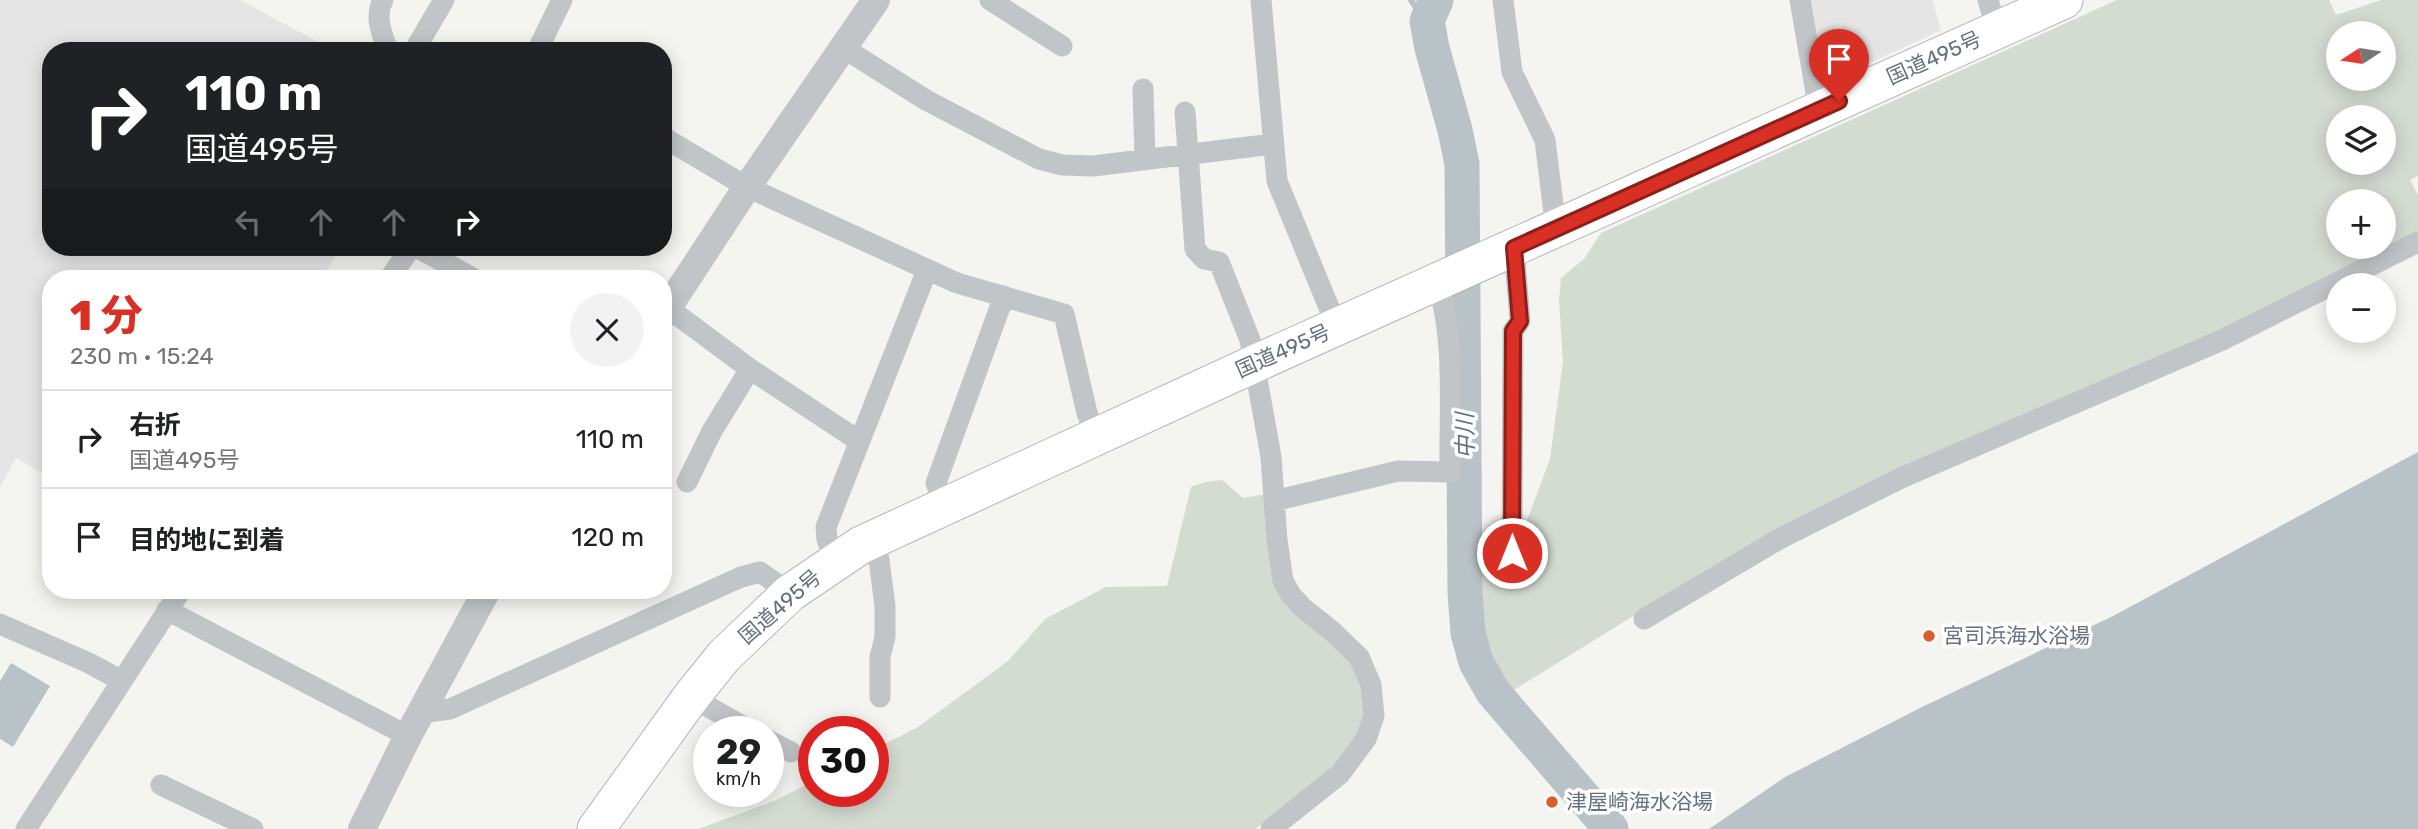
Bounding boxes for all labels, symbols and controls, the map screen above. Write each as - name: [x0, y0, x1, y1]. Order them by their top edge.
- north arrow: [2326, 21, 2396, 91]
- map controls: [2326, 21, 2396, 343]
- street label: 国道495号: [1883, 26, 1985, 89]
- pin: [1809, 29, 1869, 101]
- icon: arrive: [1820, 40, 1858, 78]
- text: 110 m: [185, 64, 322, 122]
- icon: right: [70, 70, 161, 161]
- button: layers: [2326, 105, 2396, 175]
- text: 国道495号: [185, 130, 339, 168]
- button: +: [2326, 189, 2396, 259]
- icon: left: [229, 203, 267, 241]
- icon: ahead: [302, 203, 340, 241]
- icon: ahead: [375, 203, 413, 241]
- icon: right: [448, 203, 486, 241]
- button: −: [2326, 273, 2396, 343]
- text: 1 分: [70, 291, 143, 341]
- button: close: [570, 293, 644, 367]
- street label: 国道495号: [1232, 319, 1334, 382]
- text: 230 m · 15:24: [70, 342, 214, 370]
- text: 右折: [129, 410, 181, 441]
- water label: 中川: [1451, 410, 1479, 459]
- icon: right: [70, 420, 108, 458]
- text: 110 m: [576, 424, 644, 455]
- text: 国道495号: [129, 446, 239, 474]
- position arrow: [1475, 516, 1549, 590]
- icon: arrive: [70, 518, 108, 556]
- text: 120 m: [572, 522, 644, 553]
- text: 目的地に到着: [129, 525, 285, 556]
- street label: 国道495号: [733, 564, 826, 649]
- place label: 宮司浜海水浴場: [1943, 623, 2090, 648]
- marker: 宮司浜海水浴場: [1921, 628, 1937, 644]
- speed limit sign: 30: [798, 716, 889, 807]
- text: 29: [716, 731, 761, 773]
- text: km/h: [716, 768, 761, 790]
- place label: 津屋崎海水浴場: [1566, 789, 1713, 814]
- marker: 津屋崎海水浴場: [1544, 794, 1560, 810]

